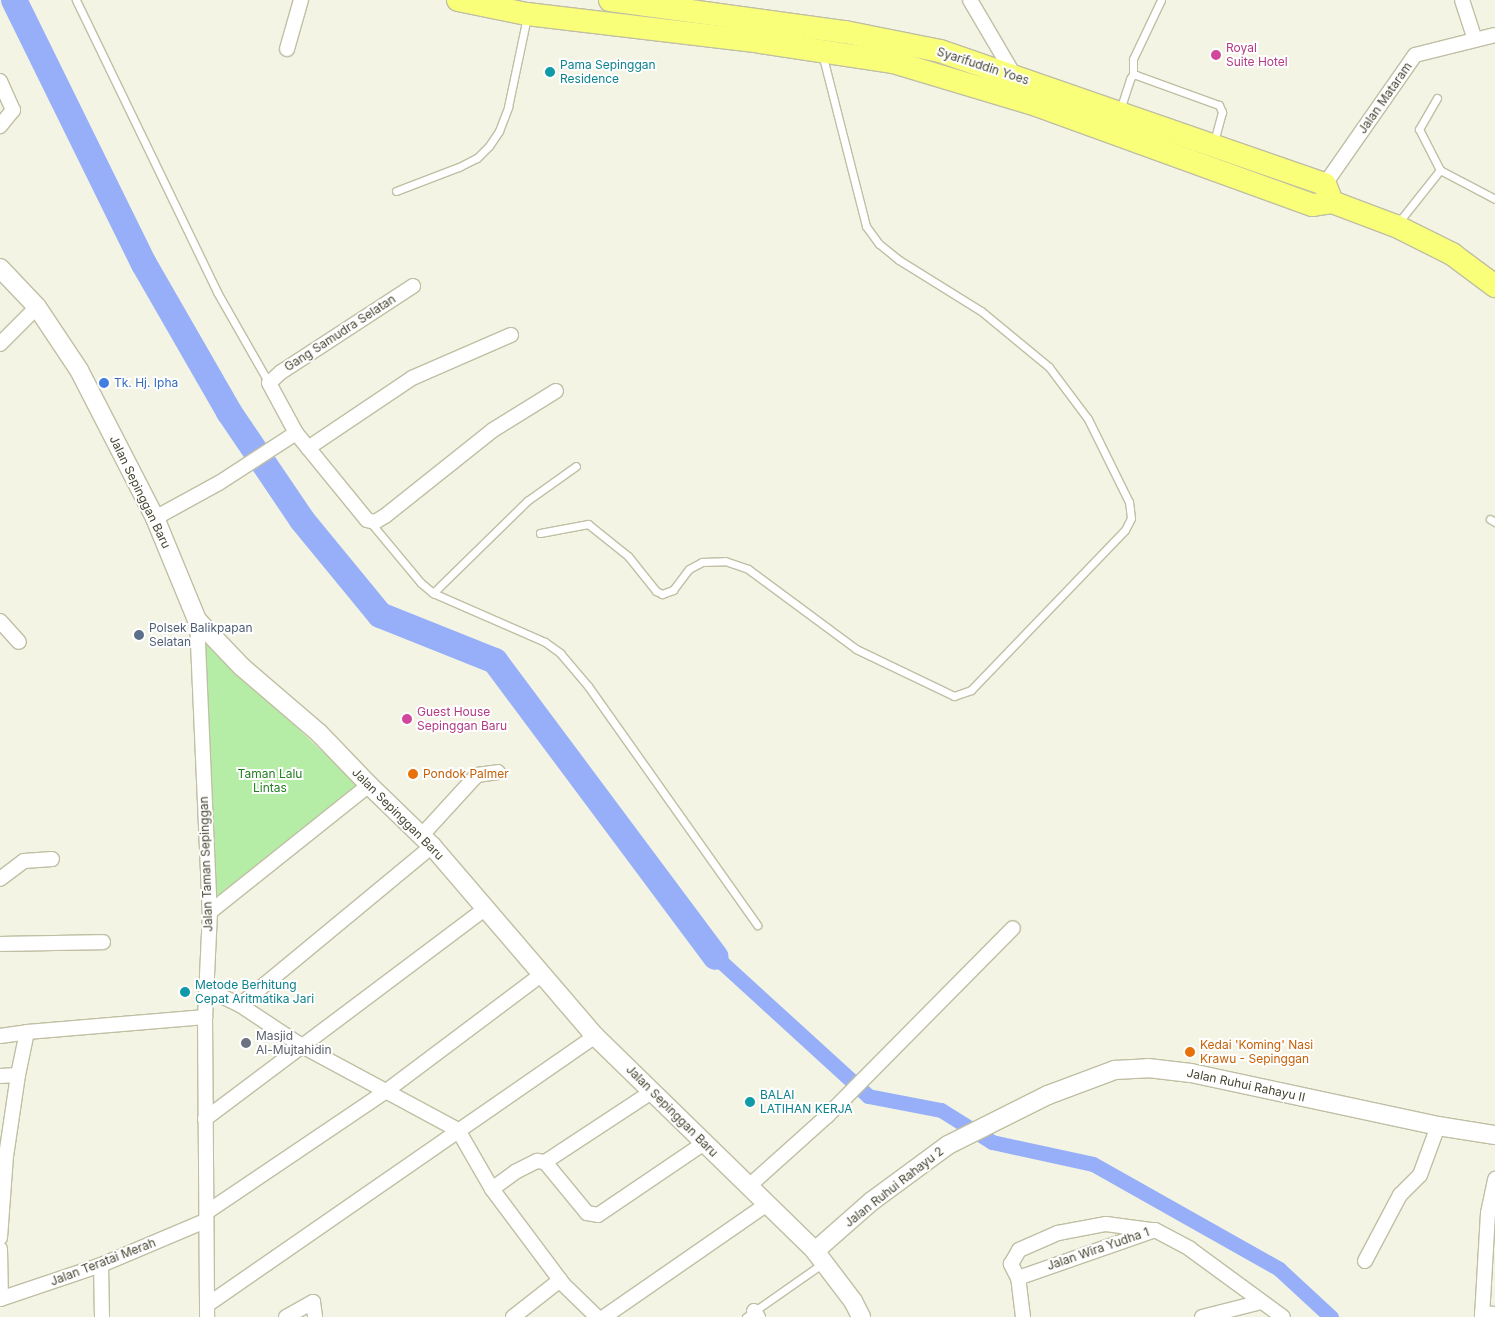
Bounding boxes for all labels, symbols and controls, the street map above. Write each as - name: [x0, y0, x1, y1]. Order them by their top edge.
- place label: Royal Suite Hotel: [1226, 41, 1288, 69]
- street label: Syarifuddin Yoes: [935, 44, 1031, 88]
- marker: Royal Suite Hotel: [1210, 49, 1222, 61]
- place label: Pama Sepinggan Residence: [560, 58, 656, 86]
- street label: Jalan Mataram: [1355, 60, 1415, 136]
- marker: Pama Sepinggan Residence: [544, 66, 556, 78]
- street label: Gang Samudra Selatan: [282, 292, 398, 374]
- place label: Tk. Hj. Ipha: [114, 376, 178, 390]
- marker: Tk. Hj. Ipha: [98, 377, 110, 389]
- street label: Jalan Sepinggan Baru: [106, 433, 174, 551]
- place label: Polsek Balikpapan Selatan: [149, 621, 252, 649]
- marker: Polsek Balikpapan Selatan: [133, 629, 145, 641]
- place label: Guest House Sepinggan Baru: [417, 705, 507, 733]
- marker: Guest House Sepinggan Baru: [401, 713, 413, 725]
- street label: Jalan Sepinggan Baru: [349, 765, 447, 863]
- park label: Taman Lalu Lintas: [238, 767, 302, 795]
- place label: Pondok Palmer: [423, 767, 509, 781]
- marker: Pondok Palmer: [407, 768, 419, 780]
- street label: Jalan Taman Sepinggan: [196, 796, 216, 932]
- place label: Metode Berhitung Cepat Aritmatika Jari: [195, 978, 314, 1006]
- marker: Metode Berhitung Cepat Aritmatika Jari: [179, 986, 191, 998]
- place label: Masjid Al-Mujtahidin: [256, 1029, 332, 1057]
- marker: Masjid Al-Mujtahidin: [240, 1037, 252, 1049]
- place label: Kedai 'Koming' Nasi Krawu - Sepinggan: [1200, 1038, 1313, 1066]
- marker: Kedai 'Koming' Nasi Krawu - Sepinggan: [1184, 1046, 1196, 1058]
- street label: Jalan Sepinggan Baru: [623, 1062, 721, 1160]
- street label: Jalan Ruhui Rahayu II: [1185, 1065, 1307, 1105]
- place label: BALAI LATIHAN KERJA: [760, 1088, 853, 1116]
- marker: BALAI LATIHAN KERJA: [744, 1096, 756, 1108]
- street label: Jalan Ruhui Rahayu 2: [842, 1144, 946, 1230]
- street label: Jalan Wira Yudha 1: [1045, 1225, 1151, 1273]
- street label: Jalan Teratai Merah: [48, 1235, 158, 1289]

